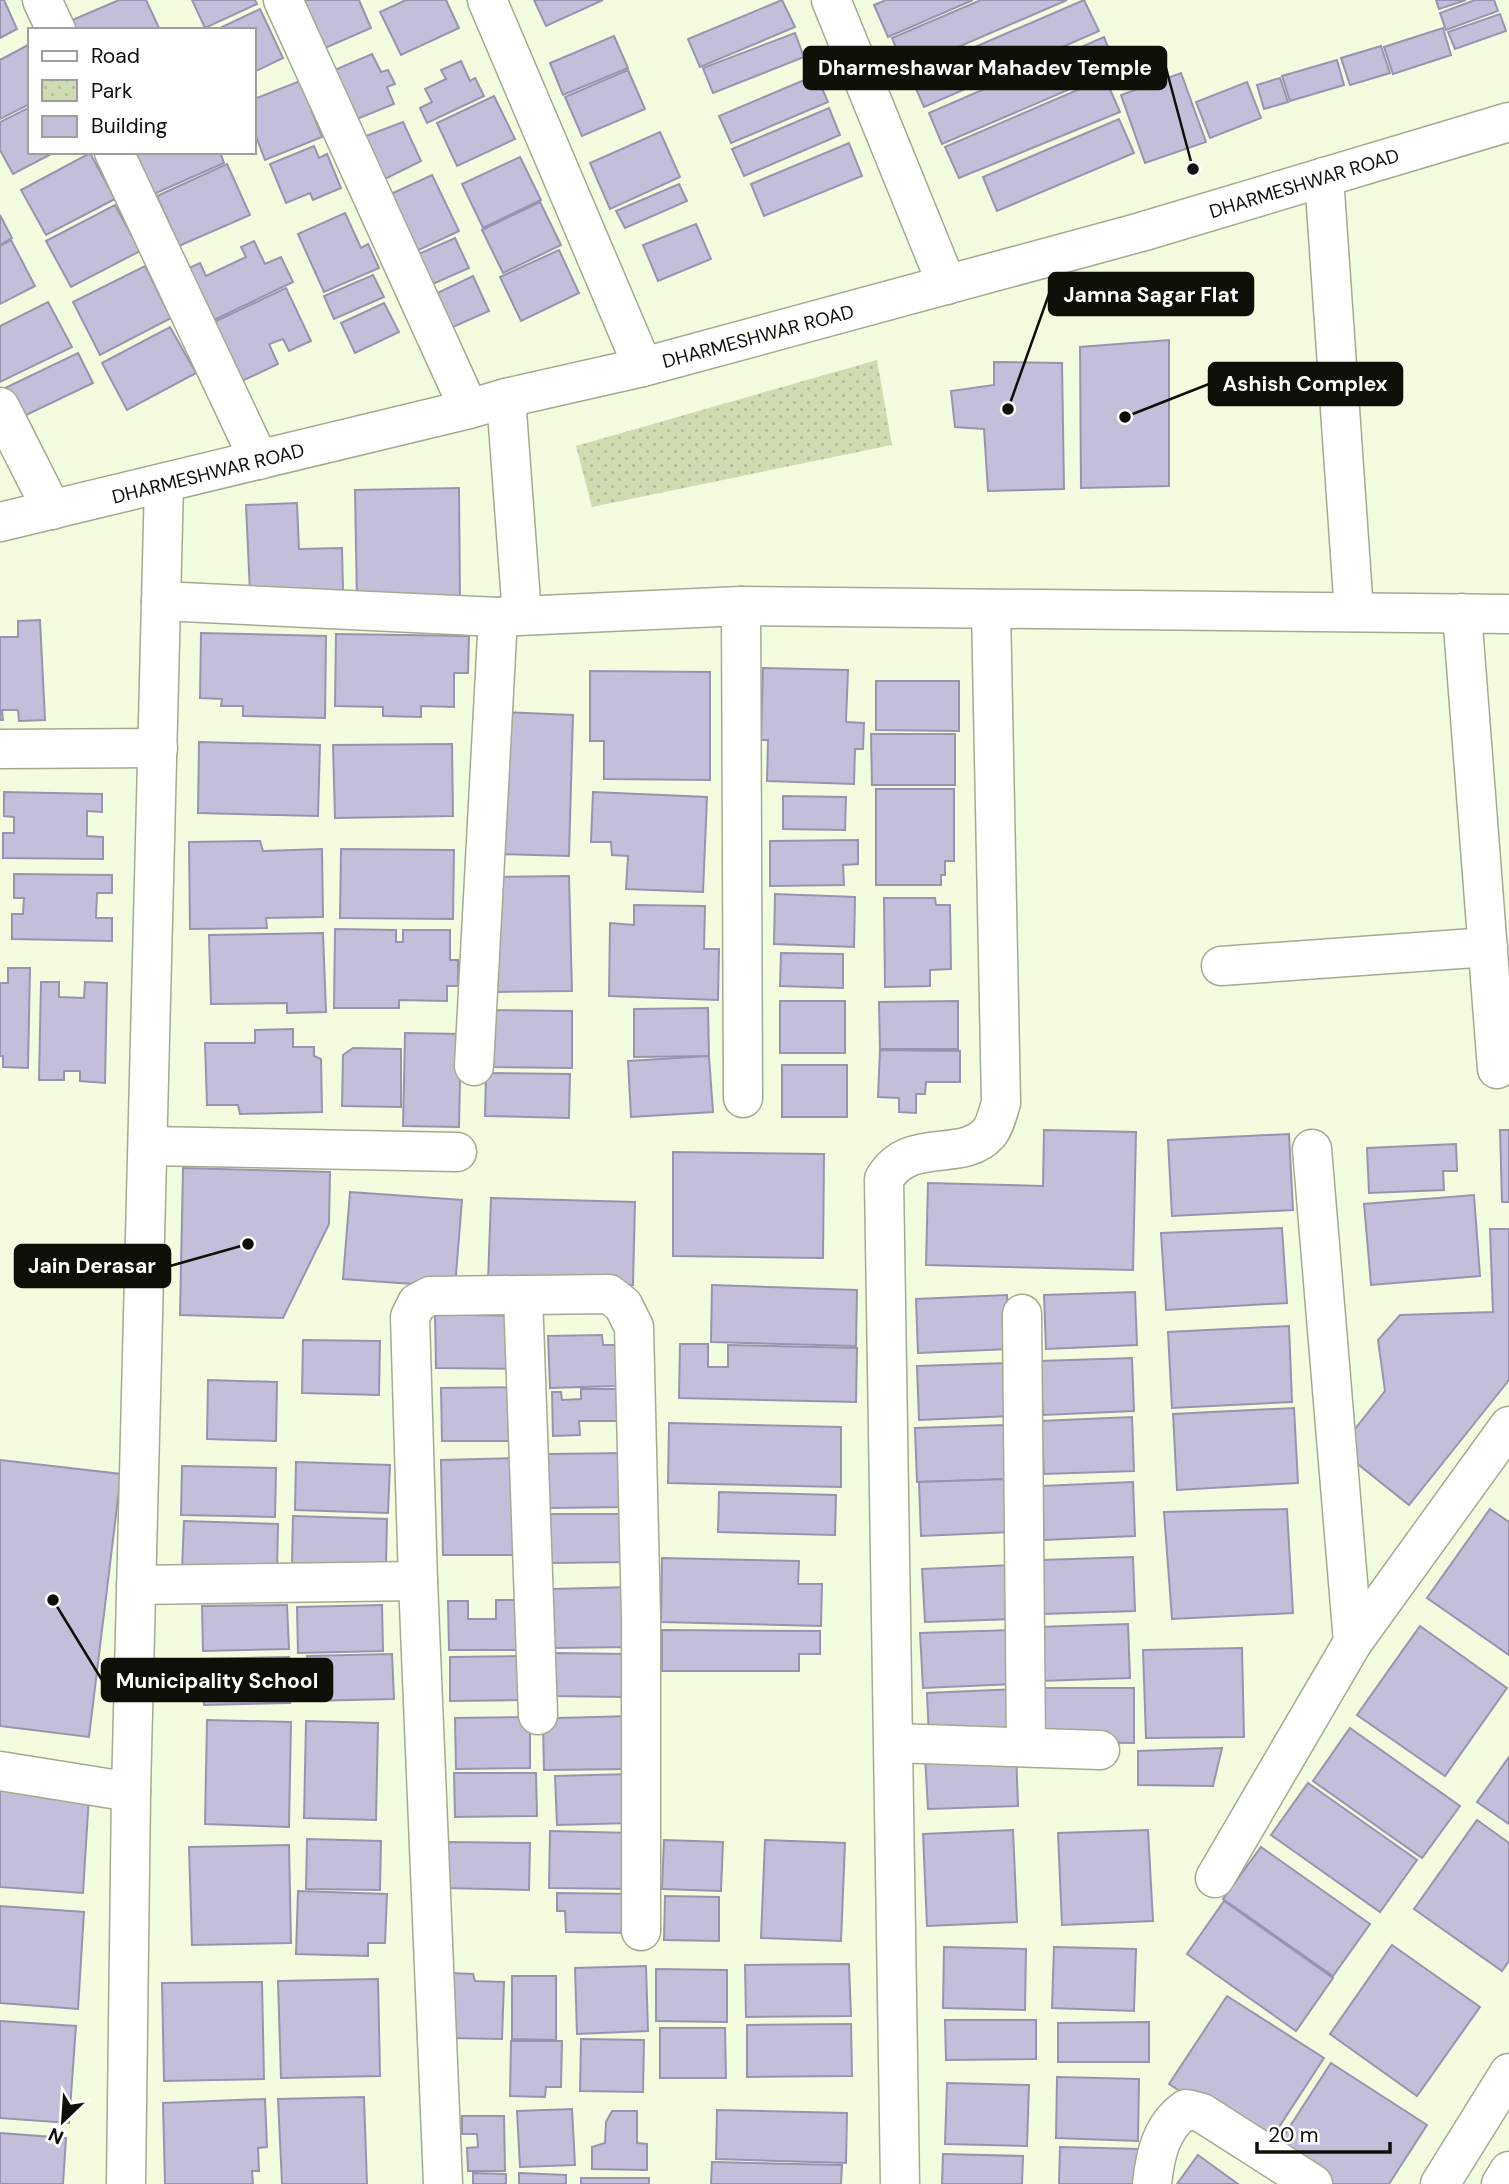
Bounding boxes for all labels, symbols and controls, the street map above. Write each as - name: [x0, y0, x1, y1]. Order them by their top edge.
- legend: [28, 28, 256, 154]
- text: Road: [91, 42, 140, 70]
- callout: Dharmeshawar Mahadev Temple: [804, 47, 1166, 89]
- text: Dharmeshawar Mahadev Temple: [818, 54, 1152, 82]
- text: Park: [91, 77, 133, 105]
- text: Building: [91, 112, 168, 140]
- street label: DHARMESHWAR ROAD: [1206, 143, 1402, 224]
- callout: Jamna Sagar Flat: [1049, 273, 1253, 315]
- text: Jamna Sagar Flat: [1063, 281, 1239, 309]
- street label: DHARMESHWAR ROAD: [660, 299, 857, 374]
- callout: Ashish Complex: [1209, 363, 1402, 405]
- text: Ashish Complex: [1222, 370, 1388, 398]
- street label: DHARMESHWAR ROAD: [109, 437, 307, 509]
- callout: Jain Derasar: [15, 1245, 170, 1287]
- text: Jain Derasar: [28, 1252, 156, 1280]
- callout: Municipality School: [102, 1659, 332, 1701]
- text: Municipality School: [116, 1667, 318, 1695]
- north arrow: [28, 2086, 98, 2156]
- scale bar: [1257, 2110, 1390, 2154]
- text: 20 m: [1268, 2121, 1319, 2149]
- text: N: [44, 2122, 68, 2150]

